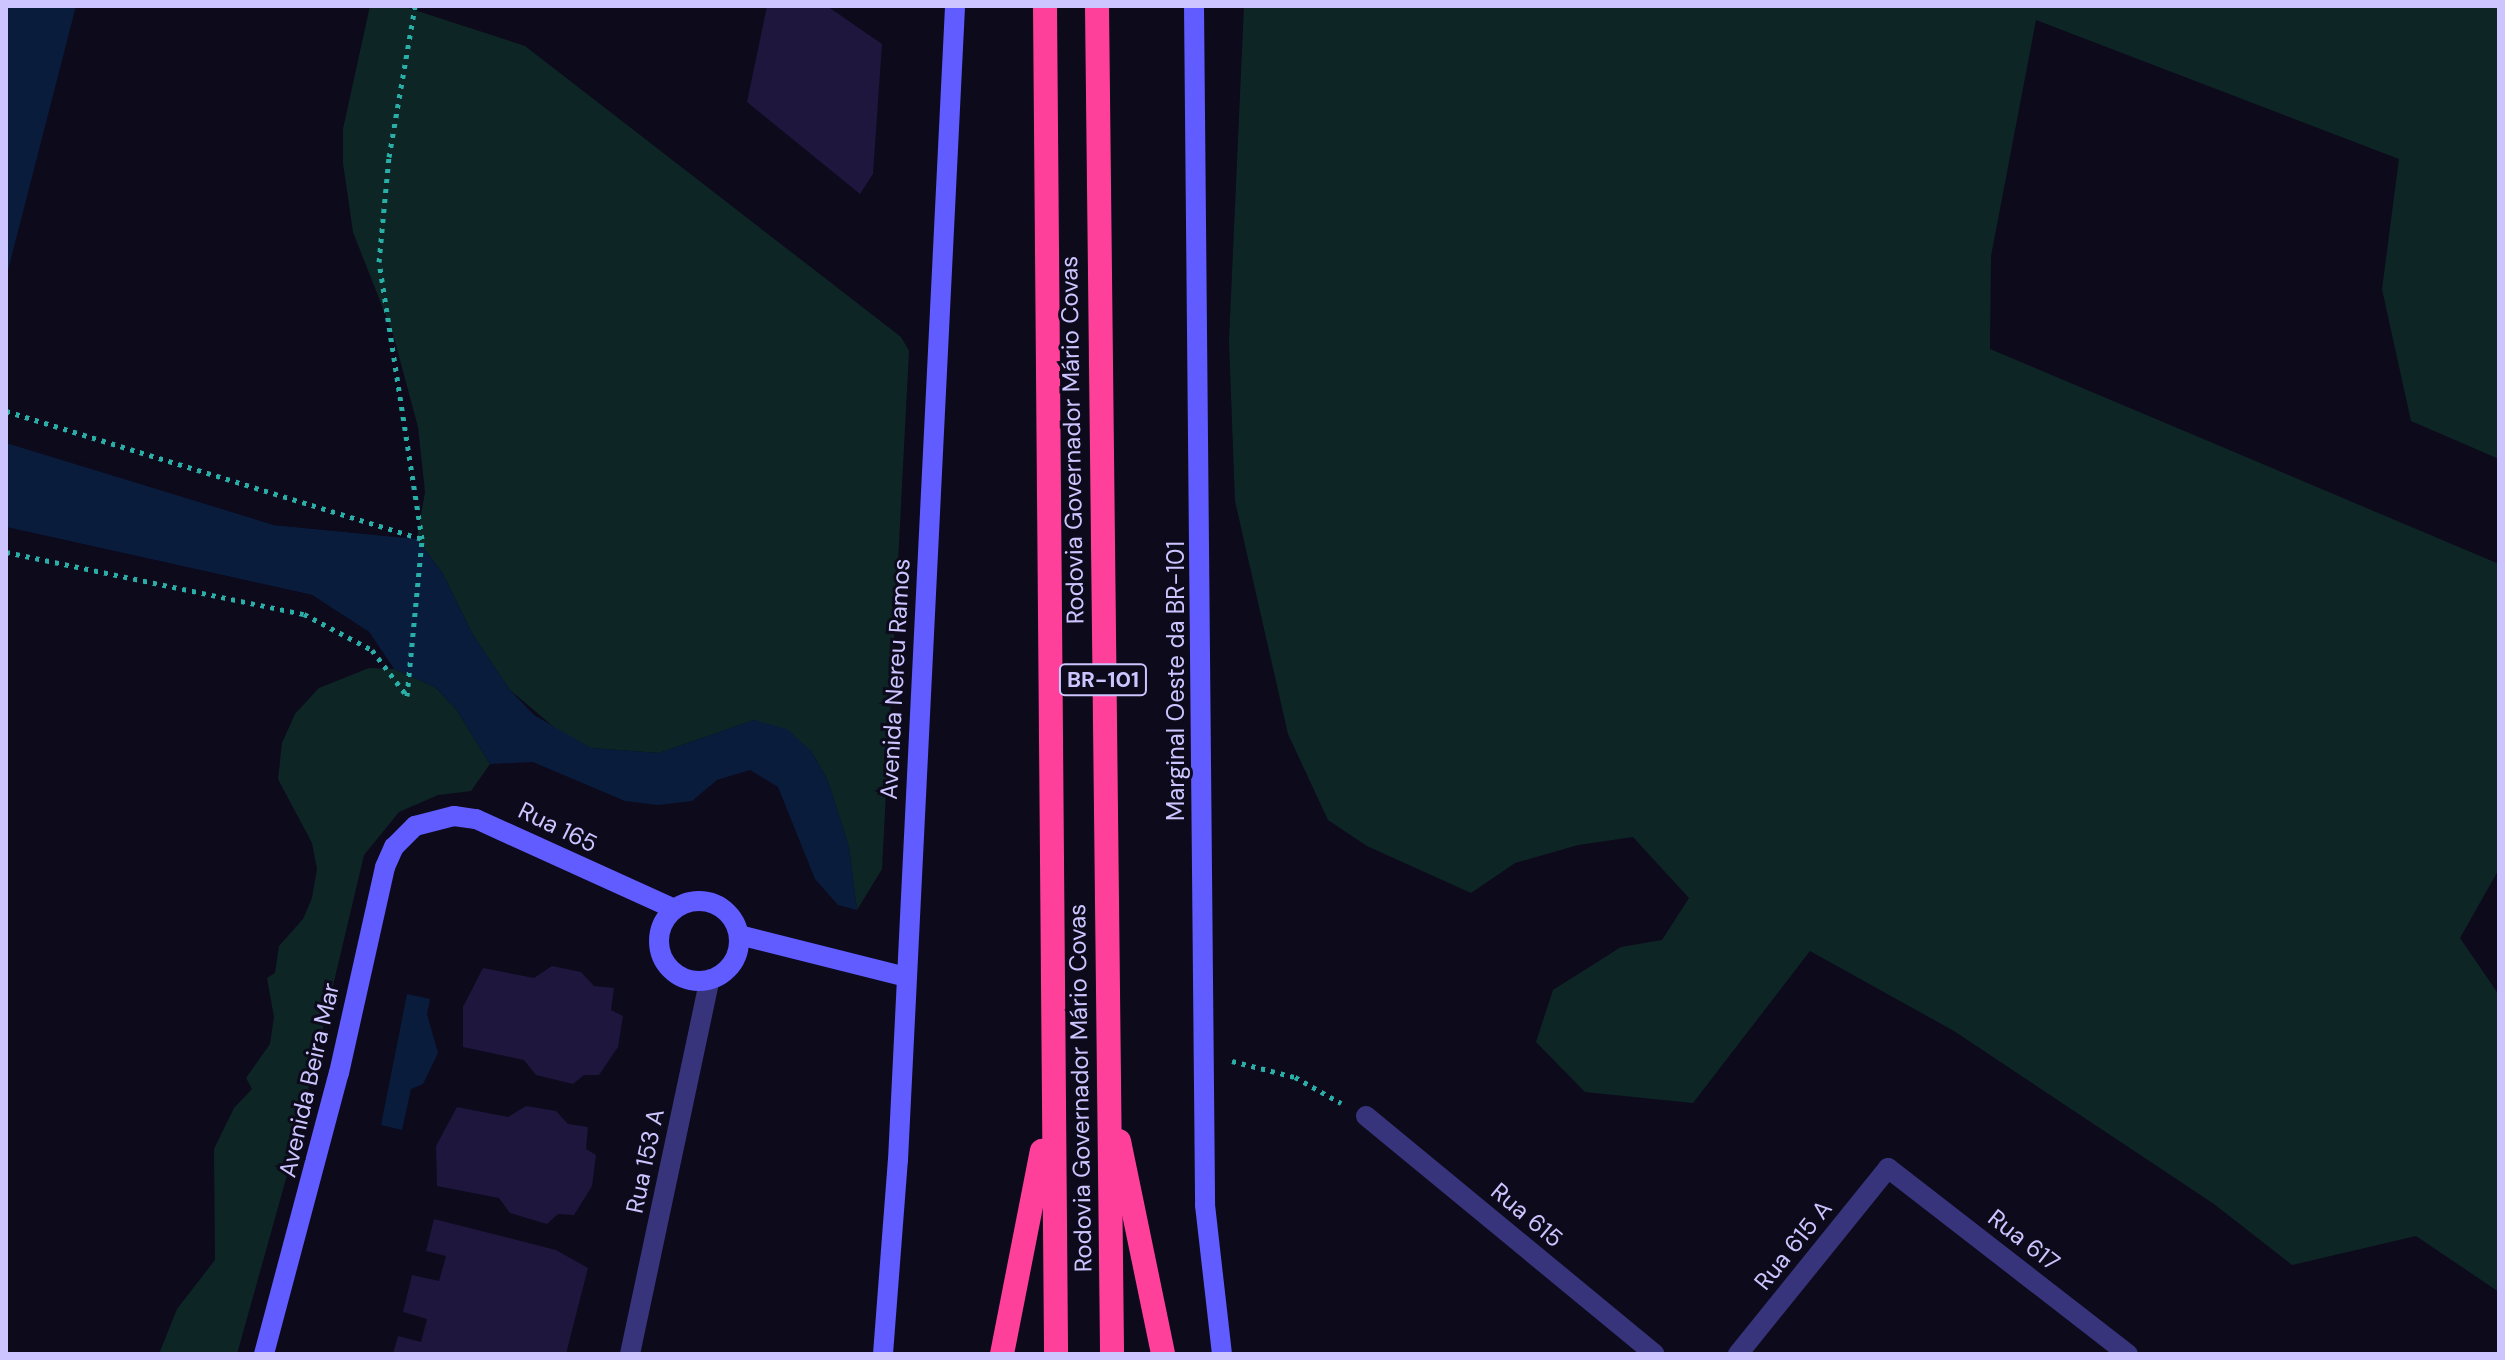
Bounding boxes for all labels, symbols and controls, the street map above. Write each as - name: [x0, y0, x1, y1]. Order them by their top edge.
- street label: Rodovia Governador Mário Covas: [1054, 256, 1090, 624]
- street label: Marginal Oeste da BR-101: [1162, 541, 1190, 821]
- street label: Avenida Nereu Ramos: [874, 558, 916, 800]
- road number: BR-101: [1057, 662, 1149, 698]
- street label: Rua 165: [514, 796, 602, 858]
- street label: Rodovia Governador Mário Covas: [1062, 904, 1098, 1272]
- street label: Avenida Beira Mar: [273, 980, 345, 1180]
- street label: Rua 153 A: [620, 1106, 670, 1216]
- street label: Rua 615: [1485, 1177, 1569, 1253]
- street label: Rua 615 A: [1748, 1194, 1838, 1296]
- street label: Rua 617: [1983, 1203, 2065, 1277]

